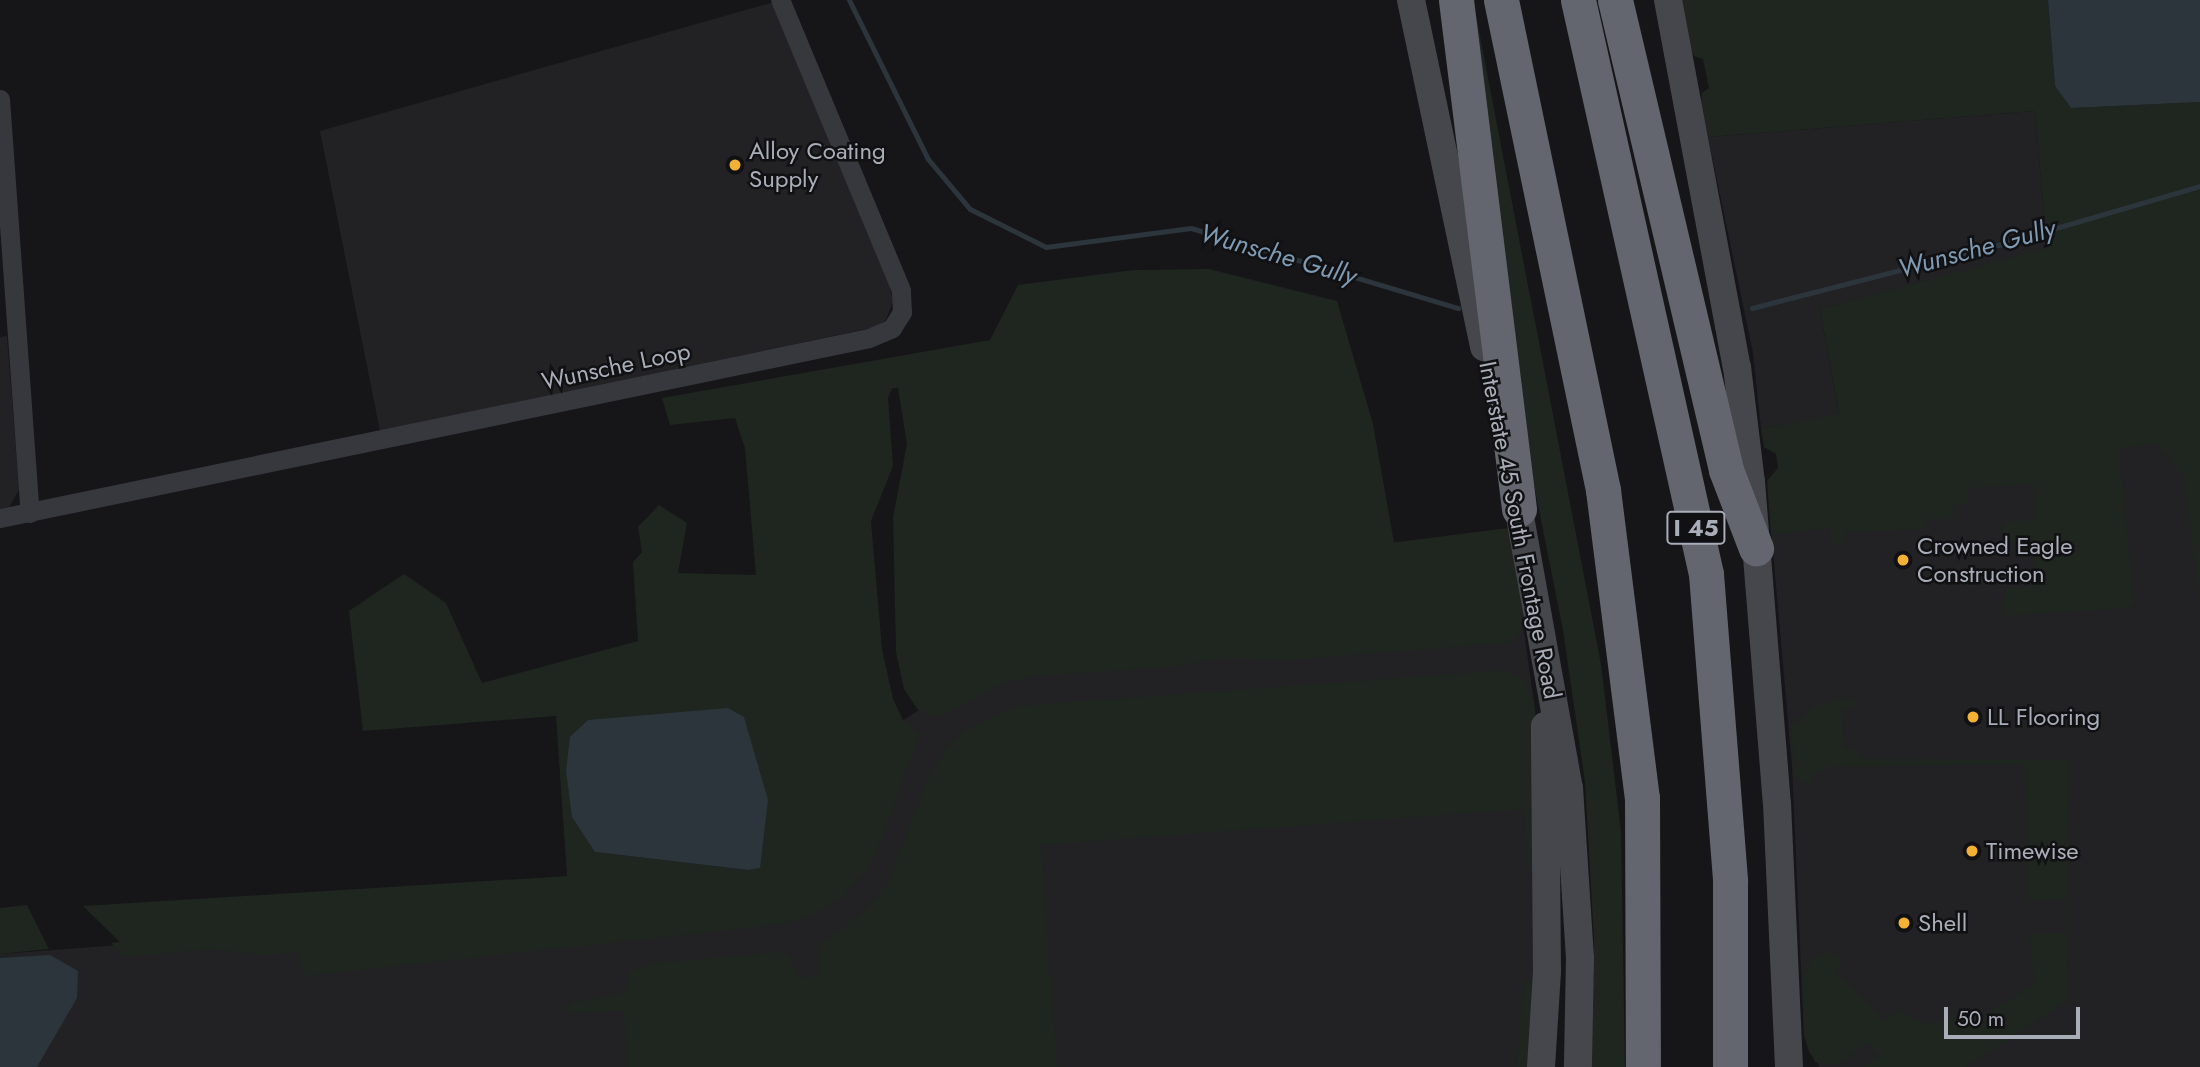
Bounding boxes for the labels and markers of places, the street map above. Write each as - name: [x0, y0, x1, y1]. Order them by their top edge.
- place label: Alloy Coating Supply: [749, 137, 886, 193]
- marker: Alloy Coating Supply: [727, 157, 743, 173]
- place label: Crowned Eagle Construction: [1917, 532, 2073, 588]
- marker: Crowned Eagle Construction: [1895, 552, 1911, 568]
- place label: LL Flooring: [1987, 703, 2100, 731]
- marker: LL Flooring: [1965, 709, 1981, 725]
- place label: Timewise: [1986, 837, 2079, 865]
- marker: Timewise: [1964, 843, 1980, 859]
- place label: Shell: [1918, 909, 1967, 937]
- marker: Shell: [1896, 915, 1912, 931]

